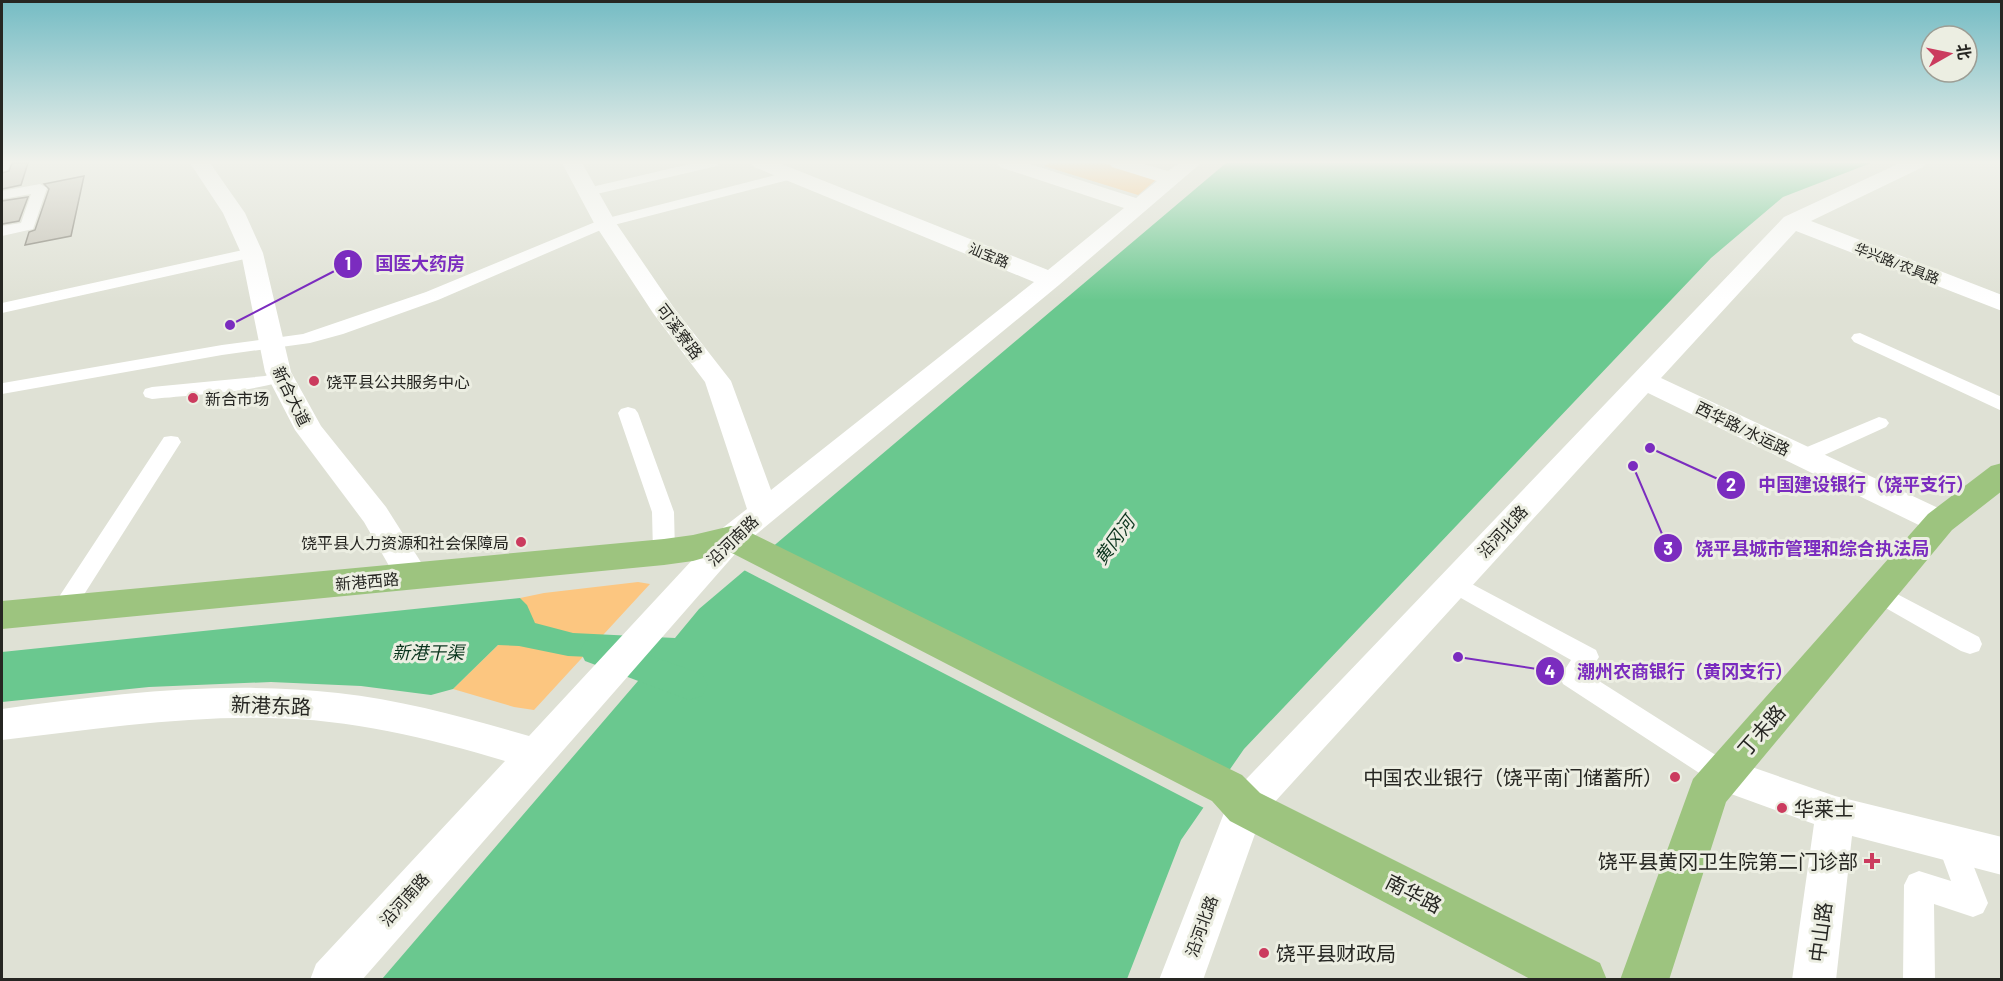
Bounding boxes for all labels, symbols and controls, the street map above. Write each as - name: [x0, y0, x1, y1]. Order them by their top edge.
- north arrow: [1919, 24, 1979, 84]
- text: 北: [1954, 42, 1975, 61]
- street label: 汕宝路: [966, 239, 1012, 271]
- street label: 华兴路/农具路: [1852, 239, 1942, 287]
- callout: 国医大药房: [333, 246, 477, 282]
- text: 1: [345, 252, 351, 274]
- text: 国医大药房: [375, 252, 465, 274]
- street label: 可溪寮路: [653, 300, 707, 362]
- street label: 新合大道: [269, 363, 315, 429]
- place label: 饶平县公共服务中心: [326, 372, 470, 391]
- marker: 饶平县公共服务中心: [307, 374, 321, 388]
- place label: 新合市场: [205, 389, 269, 408]
- marker: 新合市场: [186, 391, 200, 405]
- street label: 西华路/水运路: [1693, 397, 1793, 459]
- callout: 中国建设银行（饶平支行）: [1716, 467, 1986, 503]
- text: 2: [1726, 473, 1736, 495]
- text: 中国建设银行（饶平支行）: [1758, 473, 1974, 495]
- street label: 沿河北路: [1473, 501, 1531, 561]
- water label: 黄冈河: [1089, 509, 1141, 568]
- street label: 沿河南路: [702, 511, 762, 569]
- callout: 饶平县城市管理和综合执法局: [1653, 530, 1941, 566]
- place label: 饶平县人力资源和社会保障局: [301, 533, 509, 552]
- marker: 饶平县人力资源和社会保障局: [514, 535, 528, 549]
- text: 3: [1663, 537, 1673, 559]
- text: 饶平县城市管理和综合执法局: [1695, 537, 1929, 559]
- street label: 新港西路: [334, 569, 400, 593]
- water label: 新港干渠: [392, 641, 467, 663]
- callout: 潮州农商银行（黄冈支行）: [1535, 653, 1805, 689]
- text: 4: [1545, 660, 1556, 682]
- text: 潮州农商银行（黄冈支行）: [1577, 660, 1793, 682]
- street label: 新港东路: [231, 692, 311, 718]
- street label: 丁未路: [1732, 699, 1790, 761]
- place label: 中国农业银行（饶平南门储蓄所）: [1363, 765, 1663, 789]
- marker: 中国农业银行（饶平南门储蓄所）: [1668, 770, 1682, 784]
- place label: 华莱士: [1794, 796, 1854, 820]
- marker: 华莱士: [1775, 801, 1789, 815]
- place label: 饶平县黄冈卫生院第二门诊部: [1598, 849, 1858, 873]
- marker: 饶平县黄冈卫生院第二门诊部: [1863, 852, 1881, 870]
- street label: 沿河南路: [376, 869, 432, 929]
- street label: 南华路: [1382, 869, 1446, 917]
- street label: 沿河北路: [1181, 893, 1221, 959]
- street label: 中山路: [1804, 901, 1836, 963]
- place label: 饶平县财政局: [1276, 941, 1396, 965]
- marker: 饶平县财政局: [1257, 946, 1271, 960]

